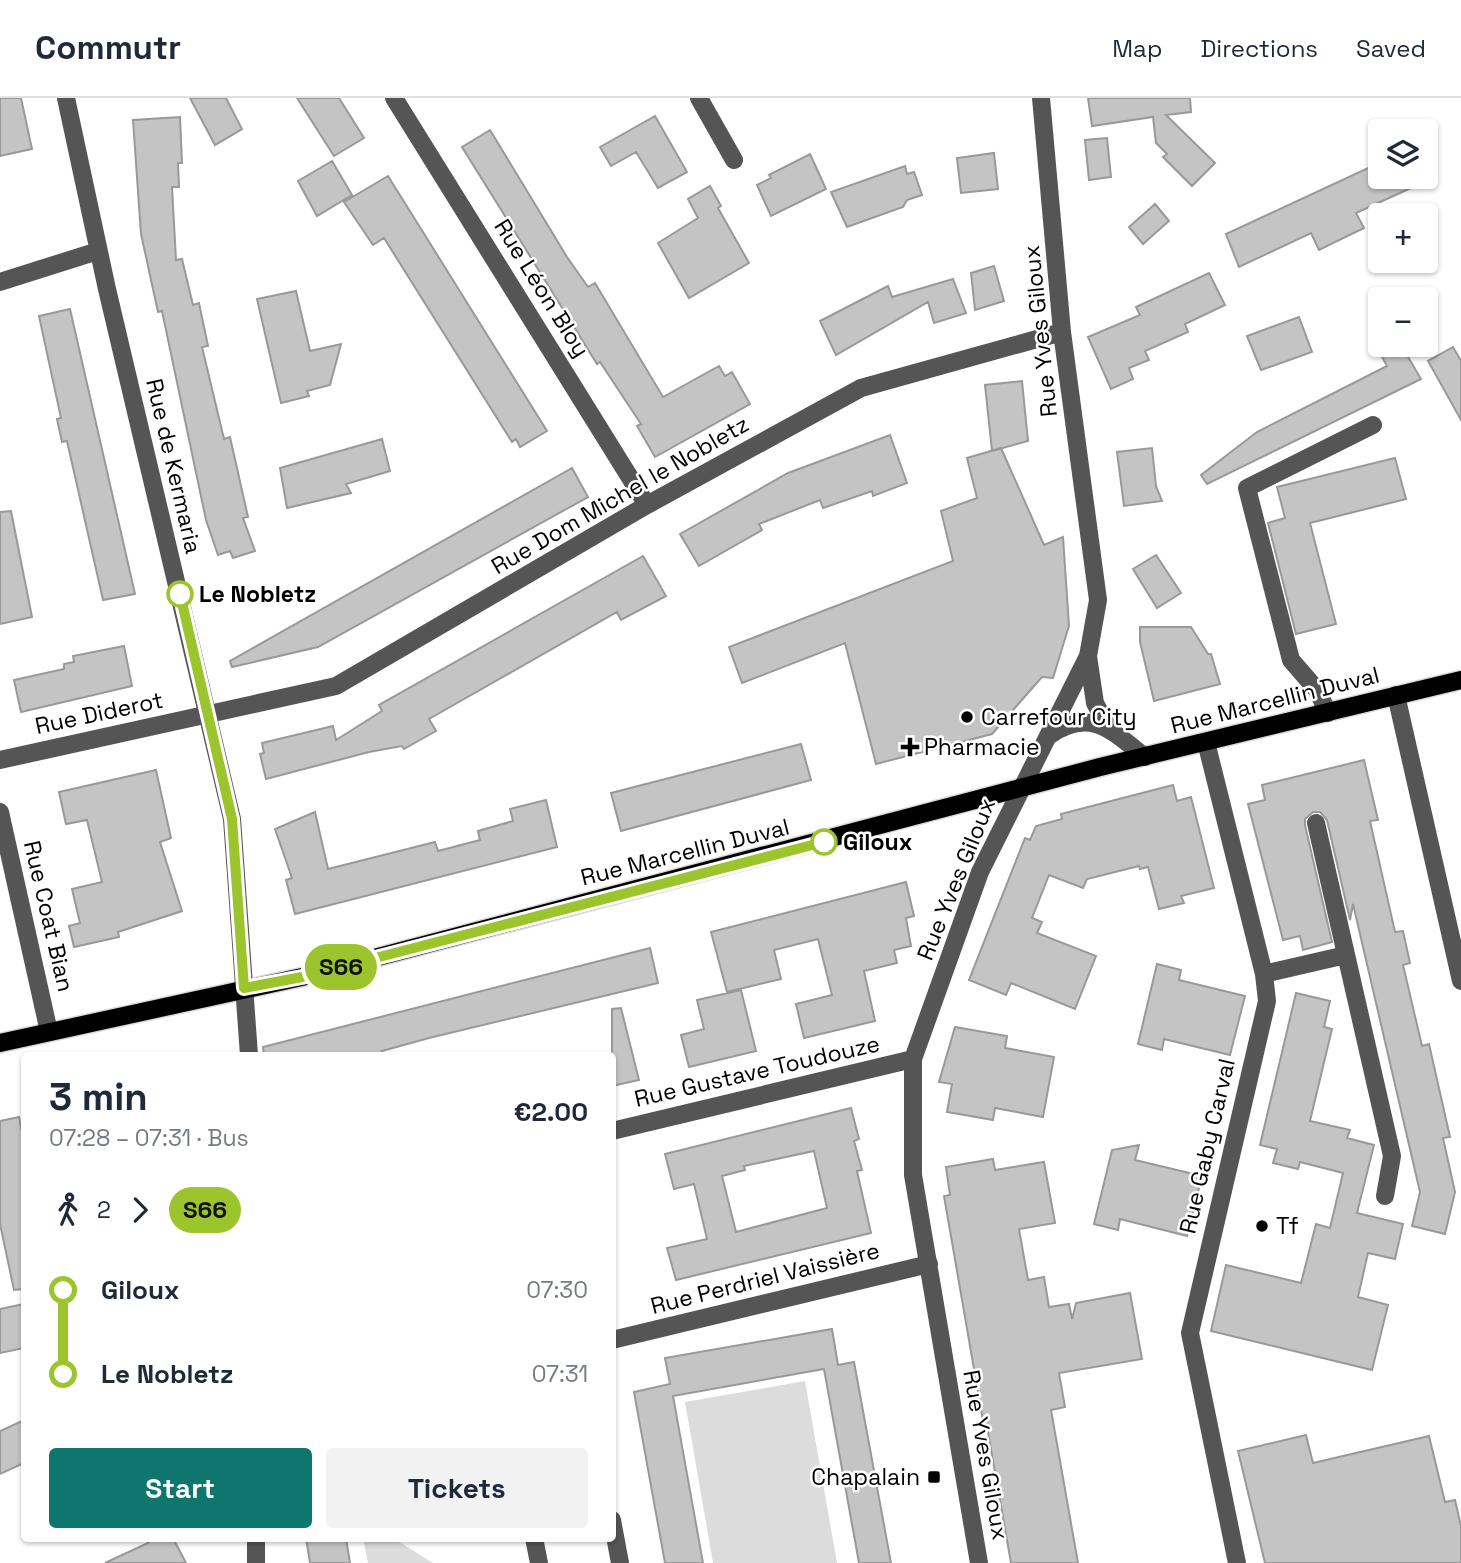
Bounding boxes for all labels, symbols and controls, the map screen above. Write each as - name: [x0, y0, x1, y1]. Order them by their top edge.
- text: Commutr: [35, 27, 181, 69]
- text: Map: [1112, 33, 1162, 64]
- text: Directions: [1200, 33, 1318, 64]
- text: Saved: [1356, 33, 1426, 64]
- map controls: [1368, 119, 1438, 357]
- button: layers: [1368, 119, 1438, 189]
- button: +: [1368, 203, 1438, 273]
- street label: Rue Léon Bloy: [488, 213, 596, 363]
- street label: Rue Yves Giloux: [1016, 244, 1064, 418]
- button: −: [1368, 287, 1438, 357]
- street label: Rue de Kermaria: [139, 375, 209, 557]
- street label: Rue Dom Michel le Nobletz: [486, 409, 754, 581]
- place label: Le Nobletz: [199, 579, 316, 609]
- marker: Le Nobletz: [167, 581, 193, 607]
- street label: Rue Marcellin Duval: [1168, 660, 1382, 740]
- street label: Rue Diderot: [32, 685, 166, 741]
- place label: Carrefour City: [981, 702, 1137, 732]
- marker: Carrefour City: [959, 709, 975, 725]
- place label: Pharmacie: [924, 732, 1040, 762]
- marker: Pharmacie: [902, 739, 918, 755]
- street label: Rue Yves Giloux: [910, 793, 1002, 965]
- street label: Rue Marcellin Duval: [578, 812, 792, 892]
- place label: Giloux: [843, 827, 913, 857]
- marker: Giloux: [811, 829, 837, 855]
- street label: Rue Coat Bian: [17, 837, 81, 995]
- line badge: S66: [301, 944, 381, 990]
- text: S66: [319, 951, 363, 982]
- street label: Rue Gustave Toudouze: [631, 1028, 883, 1114]
- street label: Rue Gaby Carval: [1172, 1055, 1242, 1237]
- text: 3 min: [49, 1073, 148, 1121]
- text: €2.00: [514, 1095, 588, 1129]
- text: 07:28 – 07:31 · Bus: [49, 1123, 249, 1153]
- icon: walk: [49, 1191, 87, 1229]
- icon: forward: [121, 1191, 159, 1229]
- text: S66: [183, 1194, 227, 1225]
- text: 2: [97, 1195, 111, 1225]
- place label: Tf: [1276, 1211, 1299, 1241]
- marker: Tf: [1254, 1218, 1270, 1234]
- street label: Rue Perdriel Vaissière: [647, 1235, 883, 1321]
- text: Giloux: [101, 1273, 179, 1307]
- text: 07:30: [526, 1275, 588, 1305]
- text: Le Nobletz: [101, 1357, 233, 1391]
- text: 07:31: [532, 1359, 588, 1389]
- street label: Rue Yves Giloux: [956, 1368, 1016, 1542]
- button: Start: [49, 1448, 312, 1528]
- button: Tickets: [326, 1448, 588, 1528]
- place label: Chapalain: [811, 1462, 920, 1492]
- marker: Chapalain: [926, 1469, 942, 1485]

